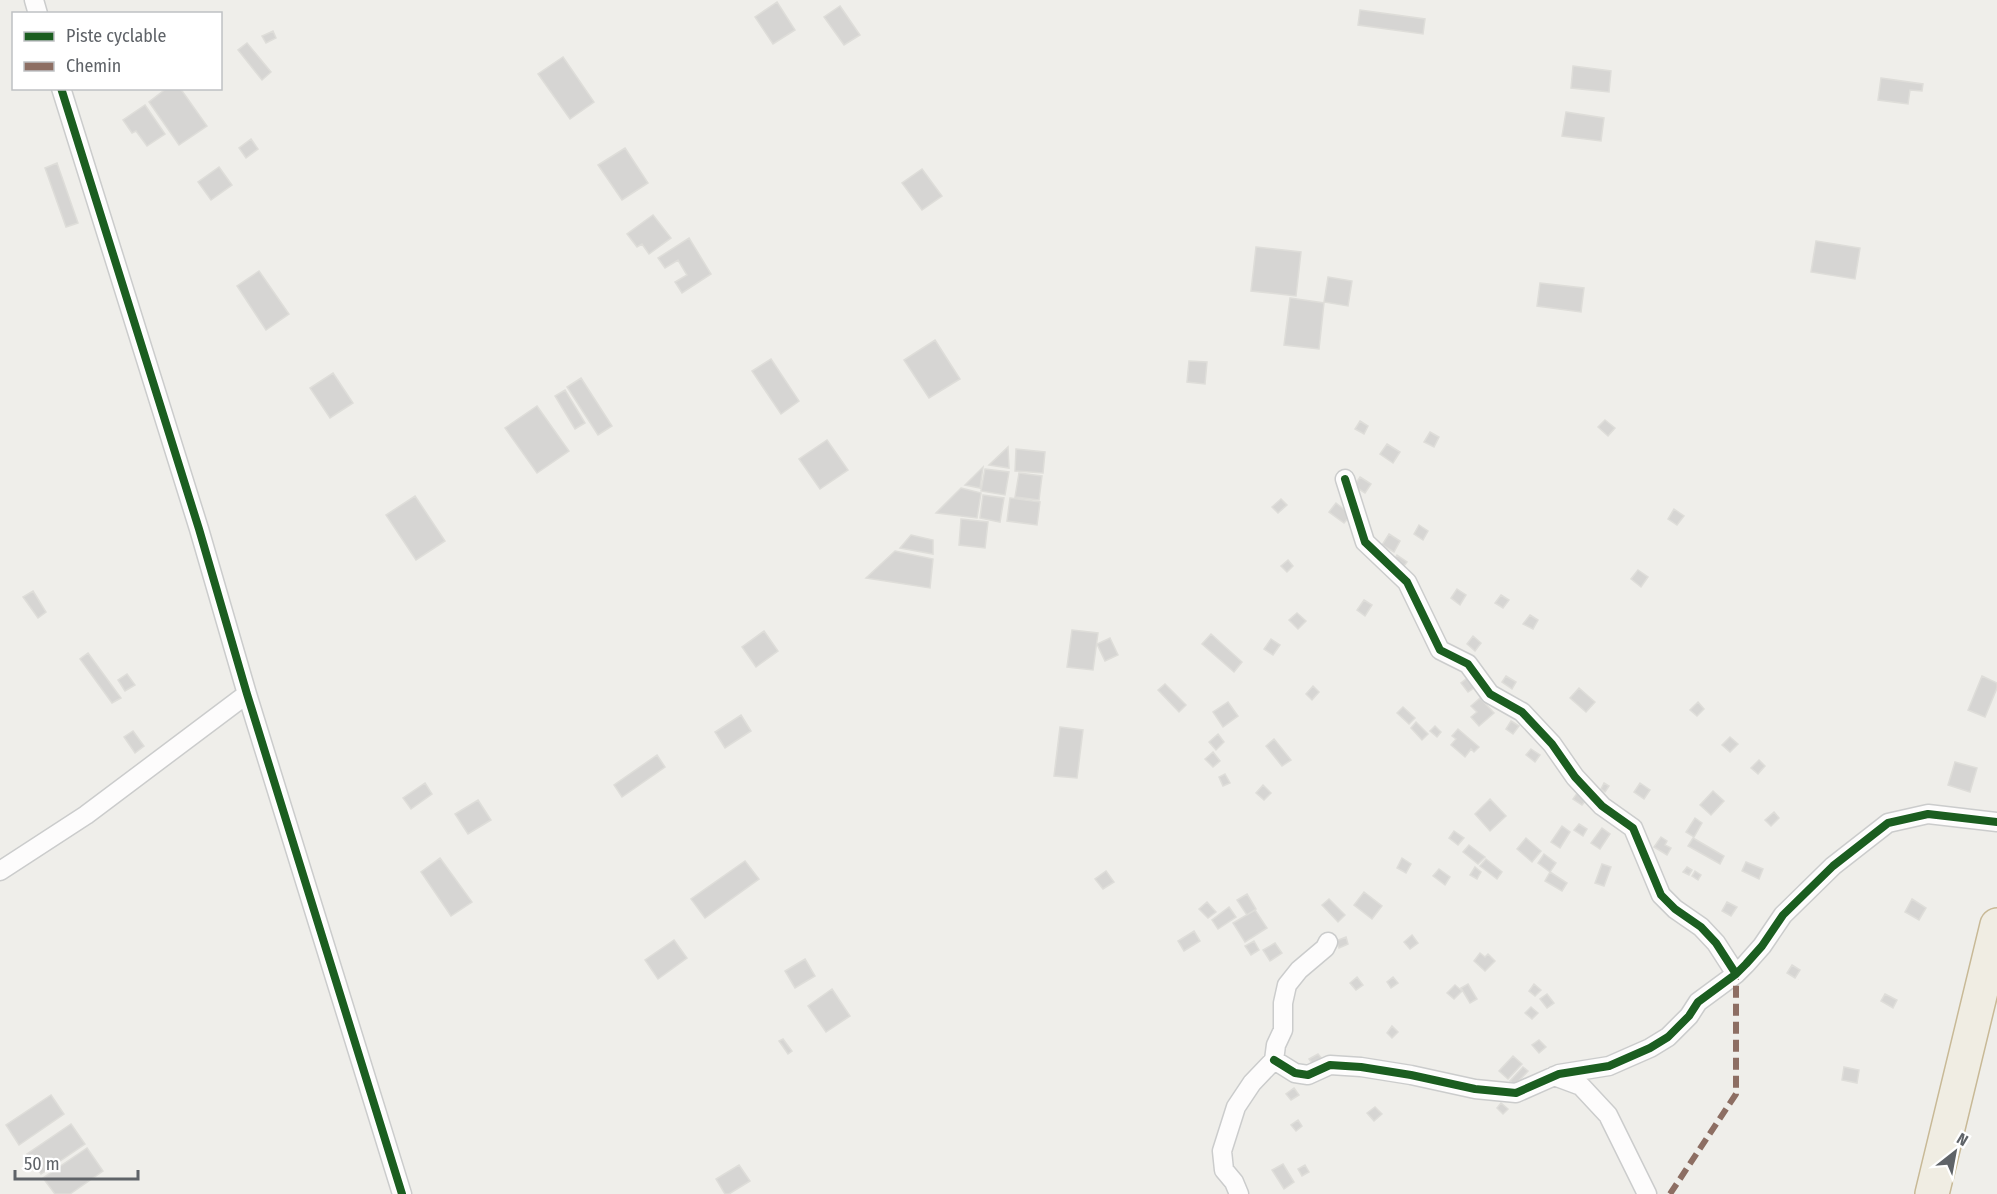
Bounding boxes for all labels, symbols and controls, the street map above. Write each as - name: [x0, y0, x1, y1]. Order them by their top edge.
- legend: [12, 12, 222, 90]
- text: Piste cyclable: [66, 25, 166, 47]
- text: Chemin: [66, 55, 121, 77]
- north arrow: [1925, 1122, 1985, 1182]
- text: N: [1953, 1129, 1971, 1150]
- scale bar: [15, 1143, 138, 1181]
- text: 50 m: [24, 1153, 60, 1175]

